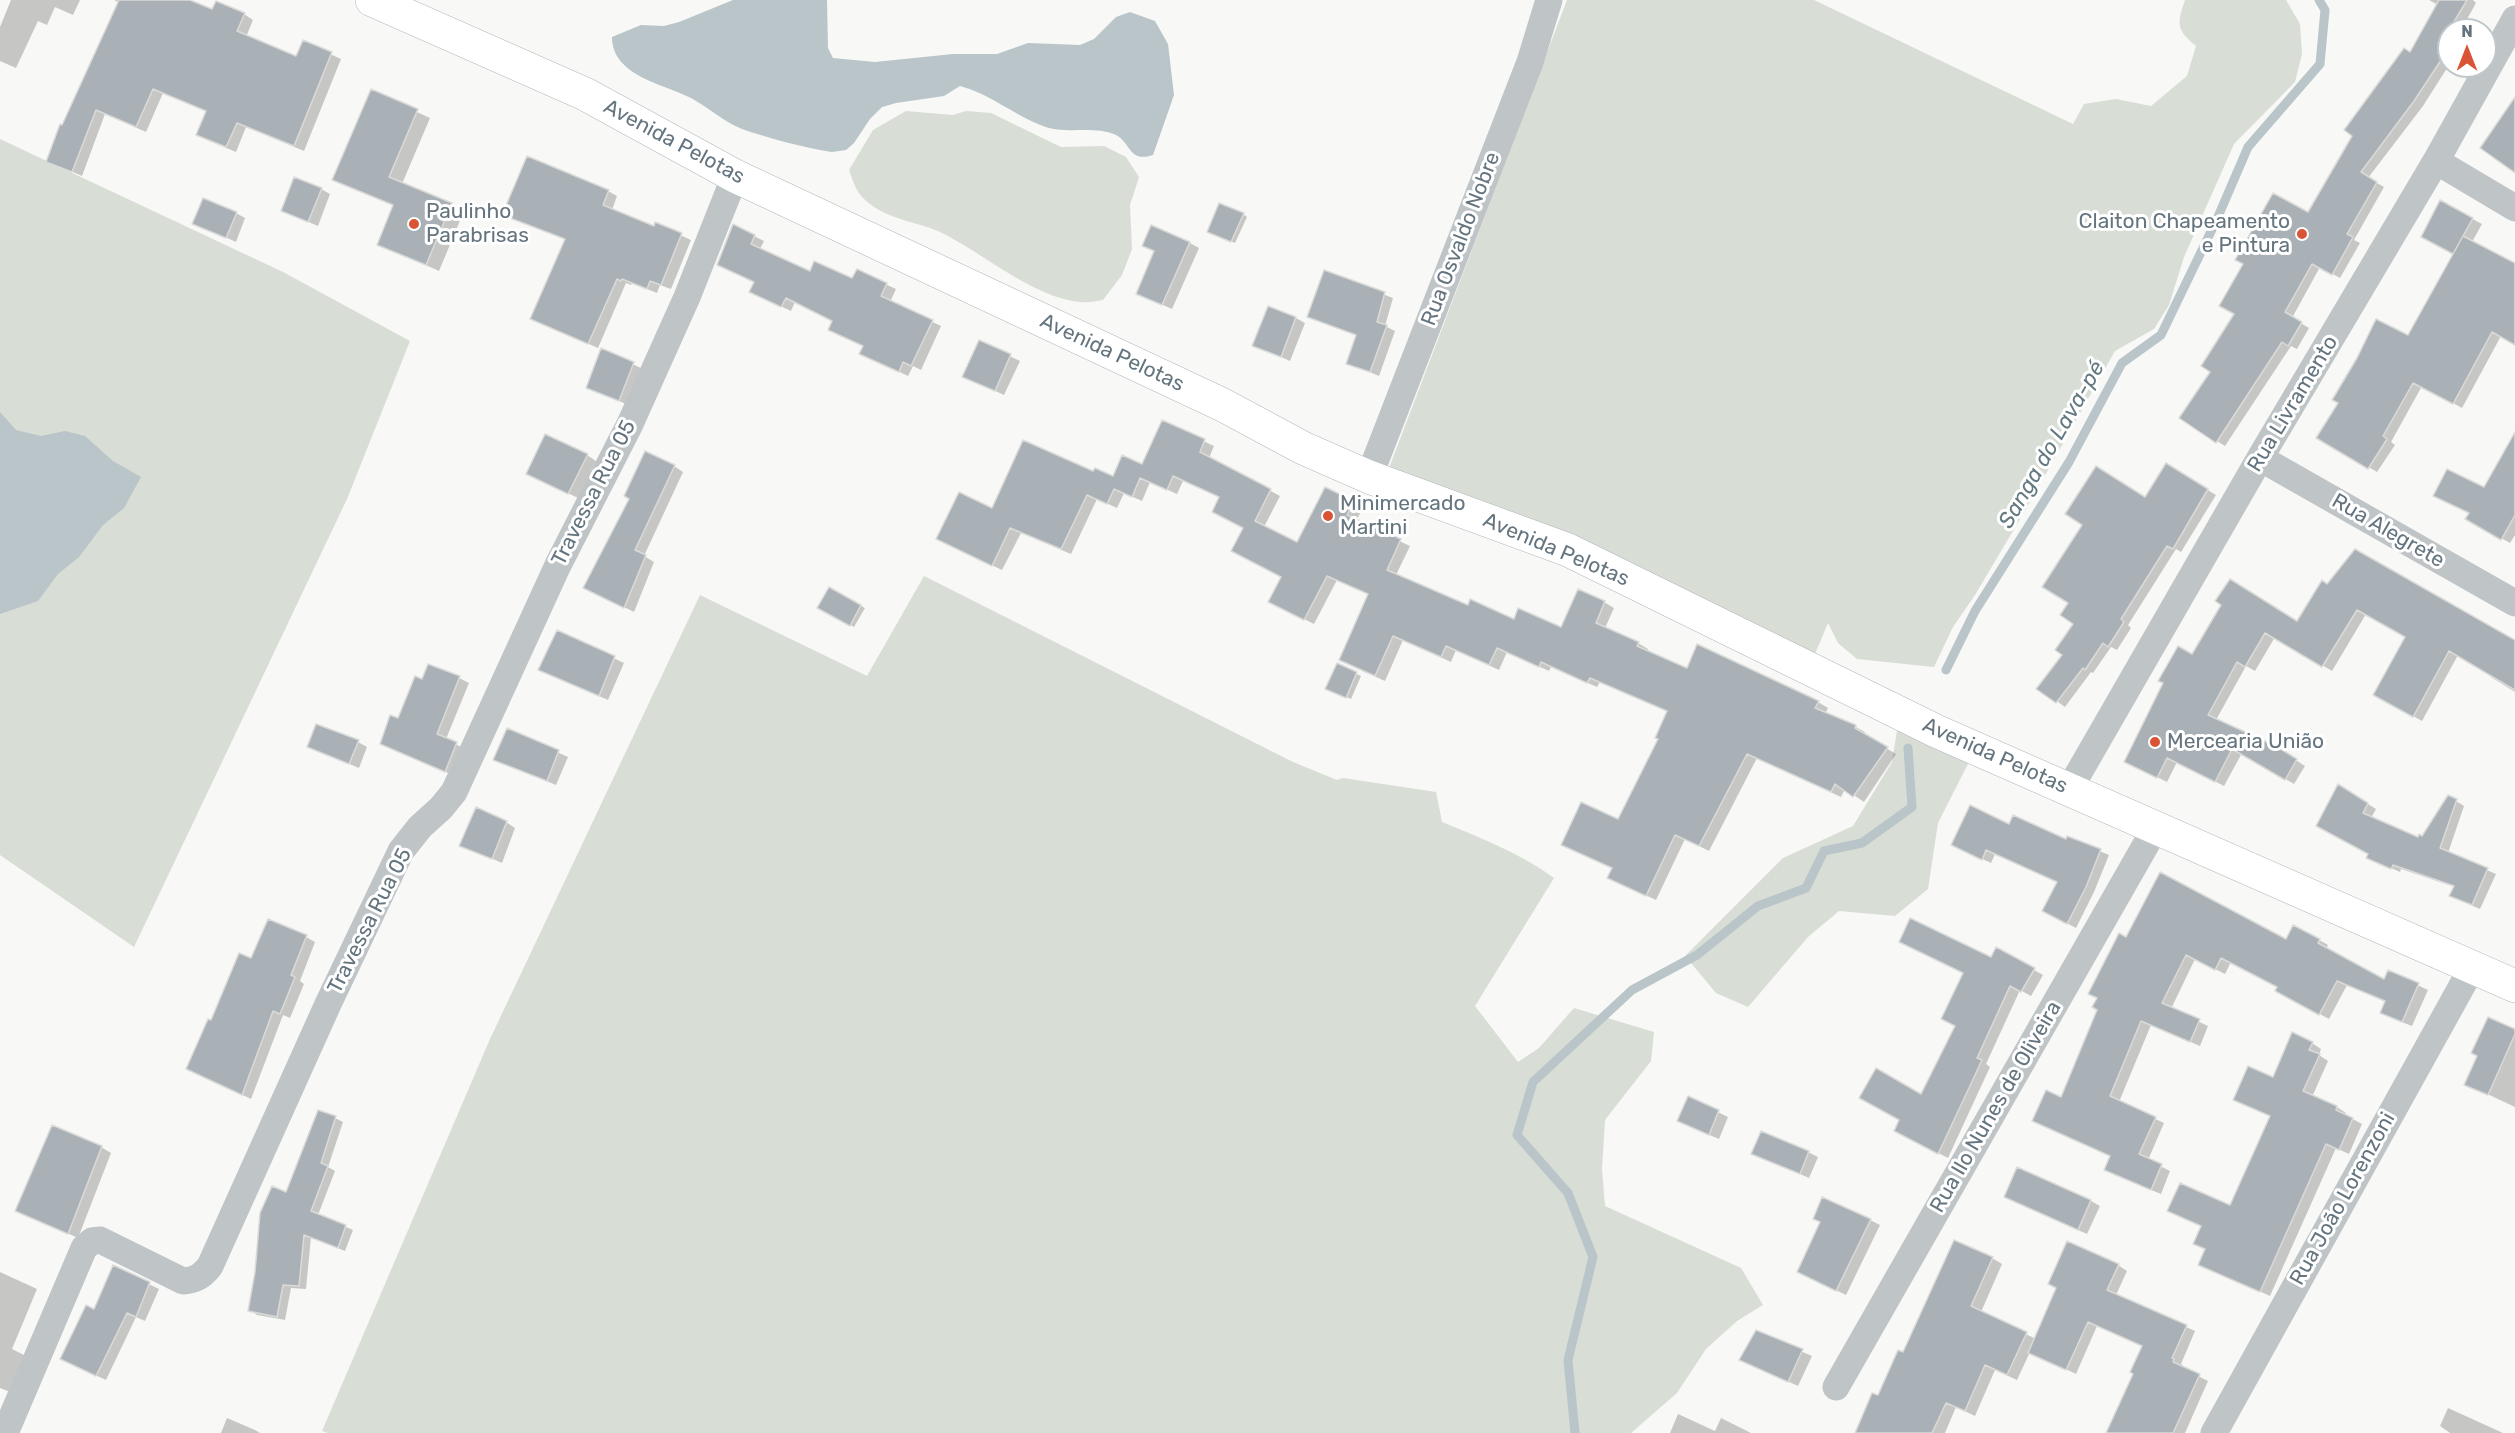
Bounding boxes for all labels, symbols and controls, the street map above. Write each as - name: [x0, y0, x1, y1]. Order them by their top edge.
- north arrow: [2437, 18, 2497, 78]
- text: N: [2461, 22, 2473, 41]
- street label: Avenida Pelotas: [599, 94, 749, 190]
- street label: Rua Osvaldo Nobre: [1416, 149, 1506, 329]
- place label: Paulinho Parabrisas: [426, 199, 529, 249]
- place label: Claiton Chapeamento e Pintura: [2079, 209, 2290, 259]
- marker: Paulinho Parabrisas: [407, 217, 421, 231]
- marker: Claiton Chapeamento e Pintura: [2295, 227, 2309, 241]
- street label: Avenida Pelotas: [1036, 309, 1188, 397]
- street label: Rua Livramento: [2242, 331, 2344, 477]
- water label: Sanga do Lava-pé: [1993, 357, 2111, 533]
- street label: Travessa Rua 05: [547, 416, 641, 570]
- street label: Rua Alegrete: [2327, 489, 2449, 573]
- place label: Minimercado Martini: [1340, 491, 1466, 541]
- street label: Avenida Pelotas: [1479, 508, 1633, 592]
- marker: Minimercado Martini: [1321, 509, 1335, 523]
- street label: Avenida Pelotas: [1919, 713, 2071, 799]
- place label: Mercearia União: [2167, 729, 2324, 755]
- marker: Mercearia União: [2148, 735, 2162, 749]
- street label: Travessa Rua 05: [323, 844, 417, 998]
- street label: Rua Ilo Nunes de Oliveira: [1925, 997, 2067, 1217]
- street label: Rua João Lorenzoni: [2285, 1108, 2401, 1290]

